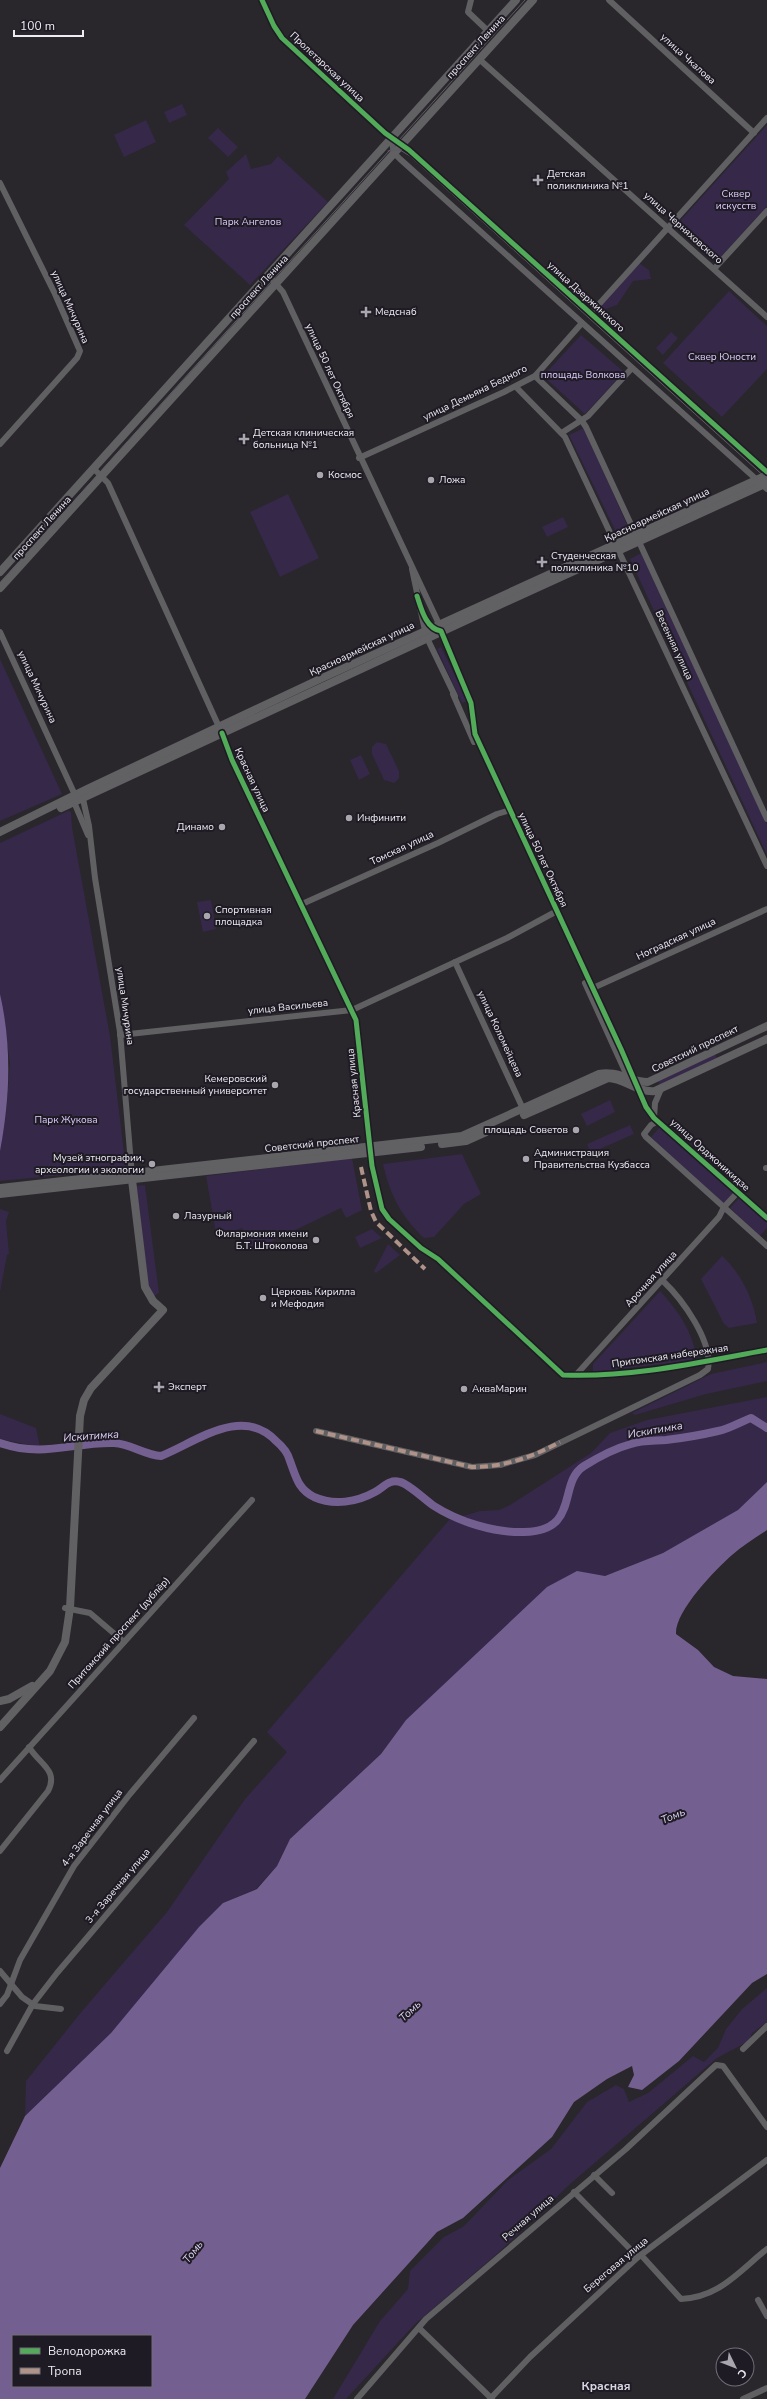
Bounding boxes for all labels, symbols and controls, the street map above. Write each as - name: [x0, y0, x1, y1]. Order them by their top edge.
- scale bar: [14, 12, 83, 38]
- street label: проспект Ленина: [444, 12, 508, 82]
- text: 100 m: [20, 18, 55, 34]
- street label: Пролетарская улица: [287, 29, 367, 105]
- street label: улица Чкалова: [657, 30, 719, 88]
- place label: Детская поликлиника №1: [547, 167, 629, 193]
- marker: Детская поликлиника №1: [532, 174, 544, 186]
- park label: Сквер искусств: [716, 187, 757, 213]
- street label: улица Черняховского: [640, 189, 726, 268]
- park label: Парк Ангелов: [215, 215, 282, 229]
- street label: проспект Ленина: [227, 252, 291, 322]
- street label: улица Дзержинского: [544, 258, 628, 336]
- street label: улица Мичурина: [48, 268, 92, 346]
- place label: Медснаб: [375, 305, 417, 319]
- marker: Медснаб: [360, 306, 372, 318]
- street label: улица 50 лет Октября: [302, 321, 358, 421]
- park label: Сквер Юности: [688, 350, 756, 364]
- street label: улица Демьяна Бедного: [421, 361, 530, 424]
- park label: площадь Волкова: [541, 368, 625, 382]
- place label: Детская клиническая больница №1: [253, 426, 354, 452]
- marker: Детская клиническая больница №1: [238, 433, 250, 445]
- place label: Космос: [328, 468, 362, 482]
- marker: Космос: [315, 470, 325, 480]
- place label: Ложа: [439, 473, 465, 487]
- marker: Ложа: [426, 475, 436, 485]
- street label: Красноармейская улица: [602, 484, 712, 546]
- street label: проспект Ленина: [10, 493, 74, 563]
- place label: Студенческая поликлиника №10: [551, 549, 639, 575]
- marker: Студенческая поликлиника №10: [536, 556, 548, 568]
- street label: Весенняя улица: [652, 608, 696, 682]
- street label: Красноармейская улица: [307, 618, 417, 680]
- street label: улица Мичурина: [14, 648, 60, 726]
- street label: Красная улица: [231, 746, 273, 814]
- street label: улица 50 лет Октября: [515, 810, 571, 910]
- place label: Инфинити: [357, 811, 406, 825]
- marker: Инфинити: [344, 813, 354, 823]
- place label: Динамо: [177, 820, 214, 834]
- marker: Динамо: [217, 822, 227, 832]
- street label: Томская улица: [368, 827, 436, 869]
- place label: Спортивная площадка: [215, 903, 272, 929]
- marker: Спортивная площадка: [202, 911, 212, 921]
- street label: Ноградская улица: [634, 914, 718, 964]
- street label: улица Мичурина: [113, 966, 137, 1046]
- street label: улица Коломейцева: [474, 988, 526, 1080]
- street label: улица Васильева: [247, 996, 329, 1018]
- street label: Советский проспект: [649, 1022, 741, 1076]
- street label: Красная улица: [343, 1048, 365, 1118]
- place label: Кемеровский государственный университет: [124, 1072, 268, 1098]
- marker: Кемеровский государственный университет: [270, 1080, 280, 1090]
- park label: Парк Жукова: [34, 1113, 98, 1127]
- street label: улица Орджоникидзе: [667, 1115, 753, 1195]
- place label: площадь Советов: [485, 1123, 569, 1137]
- marker: площадь Советов: [571, 1125, 581, 1135]
- street label: Советский проспект: [264, 1132, 361, 1156]
- place label: Администрация Правительства Кузбасса: [534, 1146, 650, 1172]
- place label: Музей этнографии, археологии и экологии: [35, 1151, 144, 1177]
- marker: Администрация Правительства Кузбасса: [521, 1154, 531, 1164]
- marker: Музей этнографии, археологии и экологии: [147, 1159, 157, 1169]
- place label: Лазурный: [184, 1209, 232, 1223]
- marker: Лазурный: [171, 1211, 181, 1221]
- place label: Филармония имени Б.Т. Штоколова: [215, 1227, 308, 1253]
- marker: Филармония имени Б.Т. Штоколова: [311, 1235, 321, 1245]
- street label: Арочная улица: [622, 1248, 680, 1310]
- place label: Церковь Кирилла и Мефодия: [271, 1285, 355, 1311]
- marker: Церковь Кирилла и Мефодия: [258, 1293, 268, 1303]
- street label: Притомская набережная: [611, 1341, 729, 1371]
- place label: Эксперт: [168, 1380, 207, 1394]
- marker: Эксперт: [153, 1381, 165, 1393]
- place label: АкваМарин: [472, 1382, 527, 1396]
- marker: АкваМарин: [459, 1384, 469, 1394]
- water label: Искитимка: [626, 1418, 684, 1442]
- water label: Искитимка: [63, 1427, 119, 1445]
- street label: Притомский проспект (дублёр): [65, 1574, 173, 1692]
- street label: 4-я Заречная улица: [58, 1786, 126, 1870]
- water label: Томь: [659, 1804, 688, 1828]
- street label: 3-я Заречная улица: [82, 1846, 154, 1926]
- water label: Томь: [396, 1997, 424, 2025]
- street label: Речная улица: [499, 2192, 557, 2244]
- street label: Береговая улица: [581, 2234, 651, 2296]
- water label: Томь: [179, 2237, 207, 2267]
- legend: [12, 2335, 152, 2387]
- text: Велодорожка: [48, 2343, 126, 2359]
- north arrow: [715, 2347, 755, 2387]
- text: Тропа: [48, 2363, 82, 2379]
- text: С: [734, 2366, 750, 2382]
- district label: Красная: [582, 2378, 630, 2394]

